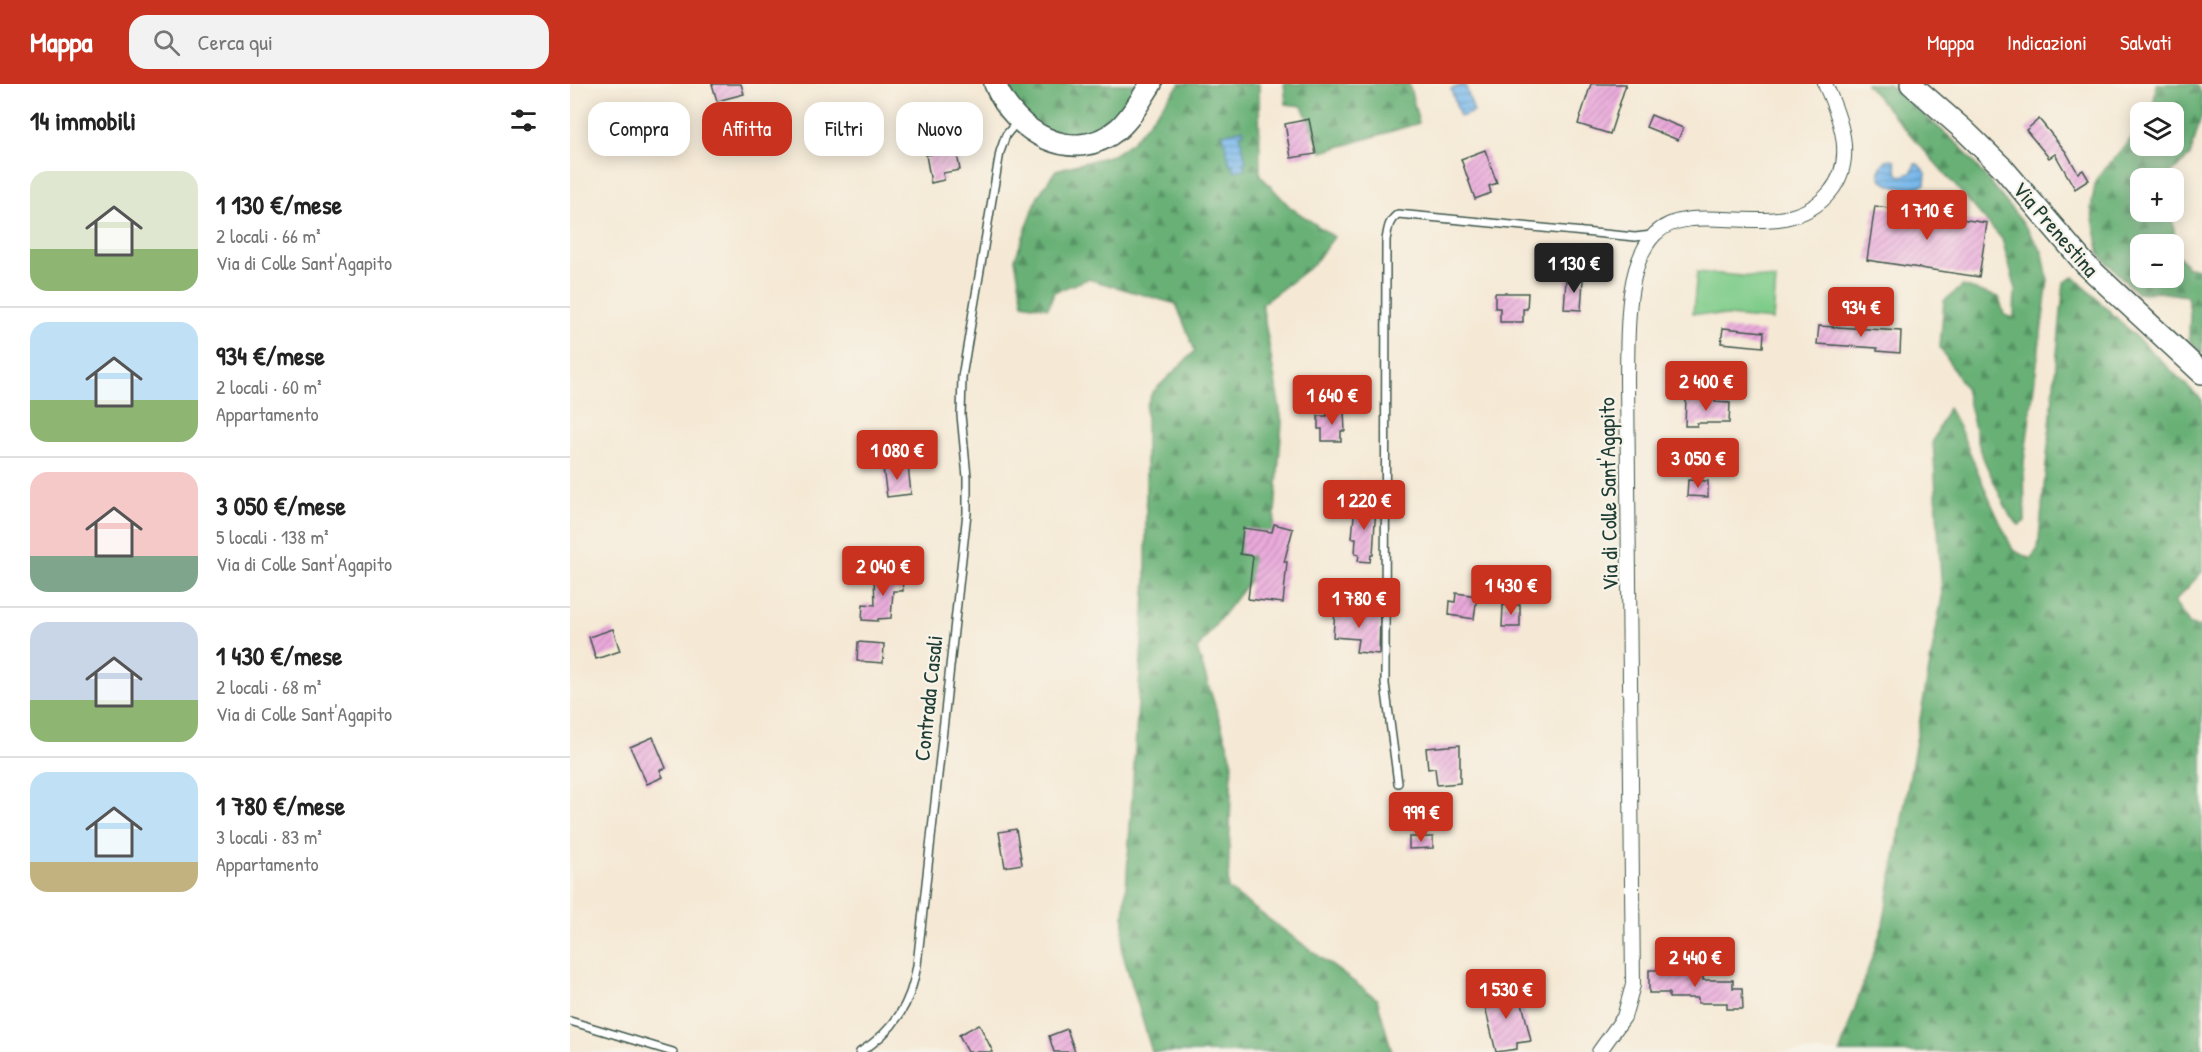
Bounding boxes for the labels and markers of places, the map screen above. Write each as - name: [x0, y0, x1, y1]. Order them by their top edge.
- pin: 1 710 €: [1872, 190, 1982, 241]
- pin: 1 130 €: [1519, 243, 1629, 294]
- pin: 934 €: [1819, 287, 1903, 338]
- pin: 2 400 €: [1651, 361, 1761, 412]
- pin: 1 640 €: [1277, 375, 1387, 426]
- pin: 1 080 €: [842, 430, 952, 481]
- pin: 3 050 €: [1643, 438, 1753, 489]
- pin: 1 220 €: [1309, 480, 1419, 531]
- pin: 2 040 €: [828, 546, 938, 597]
- pin: 1 430 €: [1456, 565, 1566, 616]
- pin: 1 780 €: [1304, 578, 1414, 629]
- pin: 999 €: [1379, 792, 1463, 843]
- pin: 2 440 €: [1640, 937, 1750, 988]
- pin: 1 530 €: [1451, 969, 1561, 1020]

